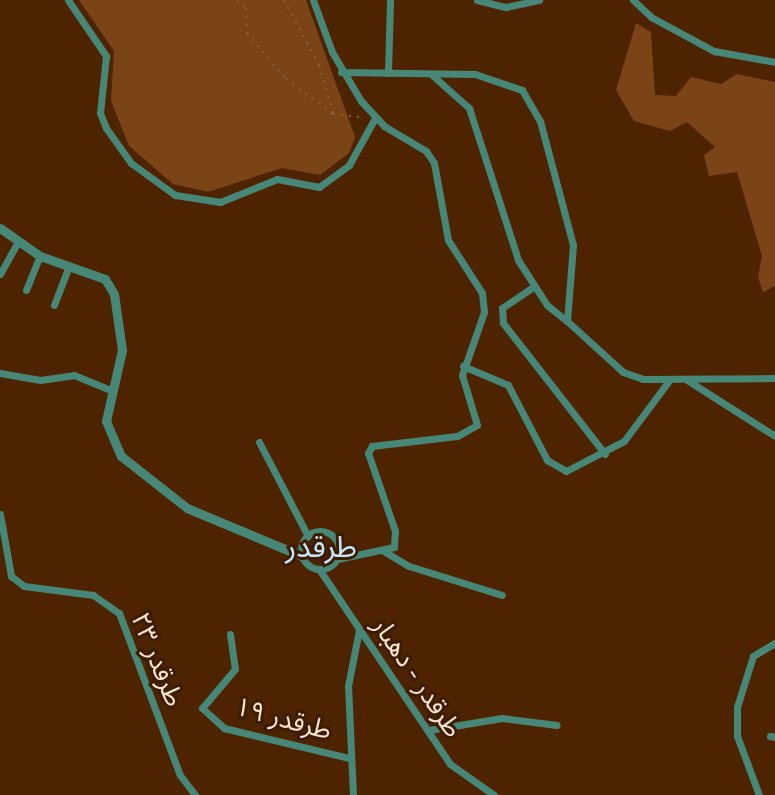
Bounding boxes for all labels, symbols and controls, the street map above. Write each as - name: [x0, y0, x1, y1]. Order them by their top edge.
- district label: طرقدر: [285, 530, 357, 566]
- street label: طرقدر ۲۳: [123, 609, 189, 711]
- street label: طرقدر - دهبار: [364, 612, 468, 744]
- street label: طرقدر ۱۹: [231, 692, 335, 748]

